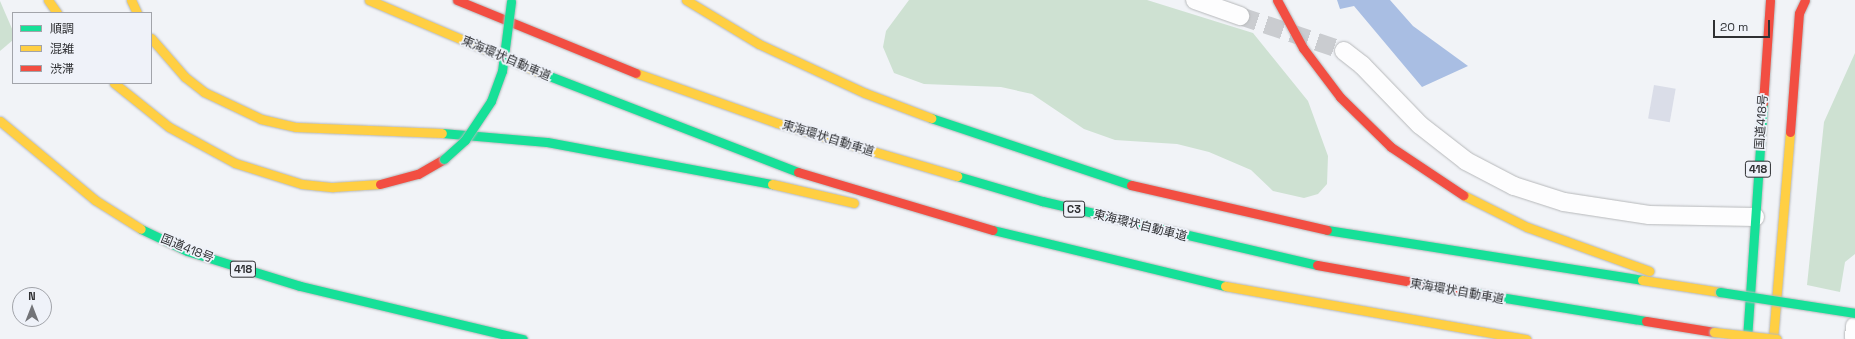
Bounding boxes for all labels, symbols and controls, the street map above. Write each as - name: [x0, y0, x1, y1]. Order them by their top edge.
- legend: [12, 12, 152, 84]
- scale bar: [1715, 12, 1772, 38]
- text: 20 m: [1720, 19, 1748, 35]
- text: 順調: [50, 21, 74, 37]
- street label: 東海環状自動車道: [459, 34, 553, 84]
- text: 混雑: [50, 41, 74, 57]
- text: 渋滞: [50, 61, 74, 77]
- street label: 国道418号: [1753, 94, 1771, 150]
- street label: 東海環状自動車道: [780, 118, 876, 160]
- road number: 418: [1744, 160, 1772, 178]
- road number: C3: [1063, 200, 1085, 218]
- street label: 東海環状自動車道: [1092, 207, 1188, 245]
- street label: 国道418号: [158, 232, 216, 266]
- road number: 418: [229, 260, 257, 278]
- street label: 東海環状自動車道: [1408, 277, 1506, 307]
- north arrow: [12, 287, 52, 327]
- text: N: [28, 289, 36, 303]

